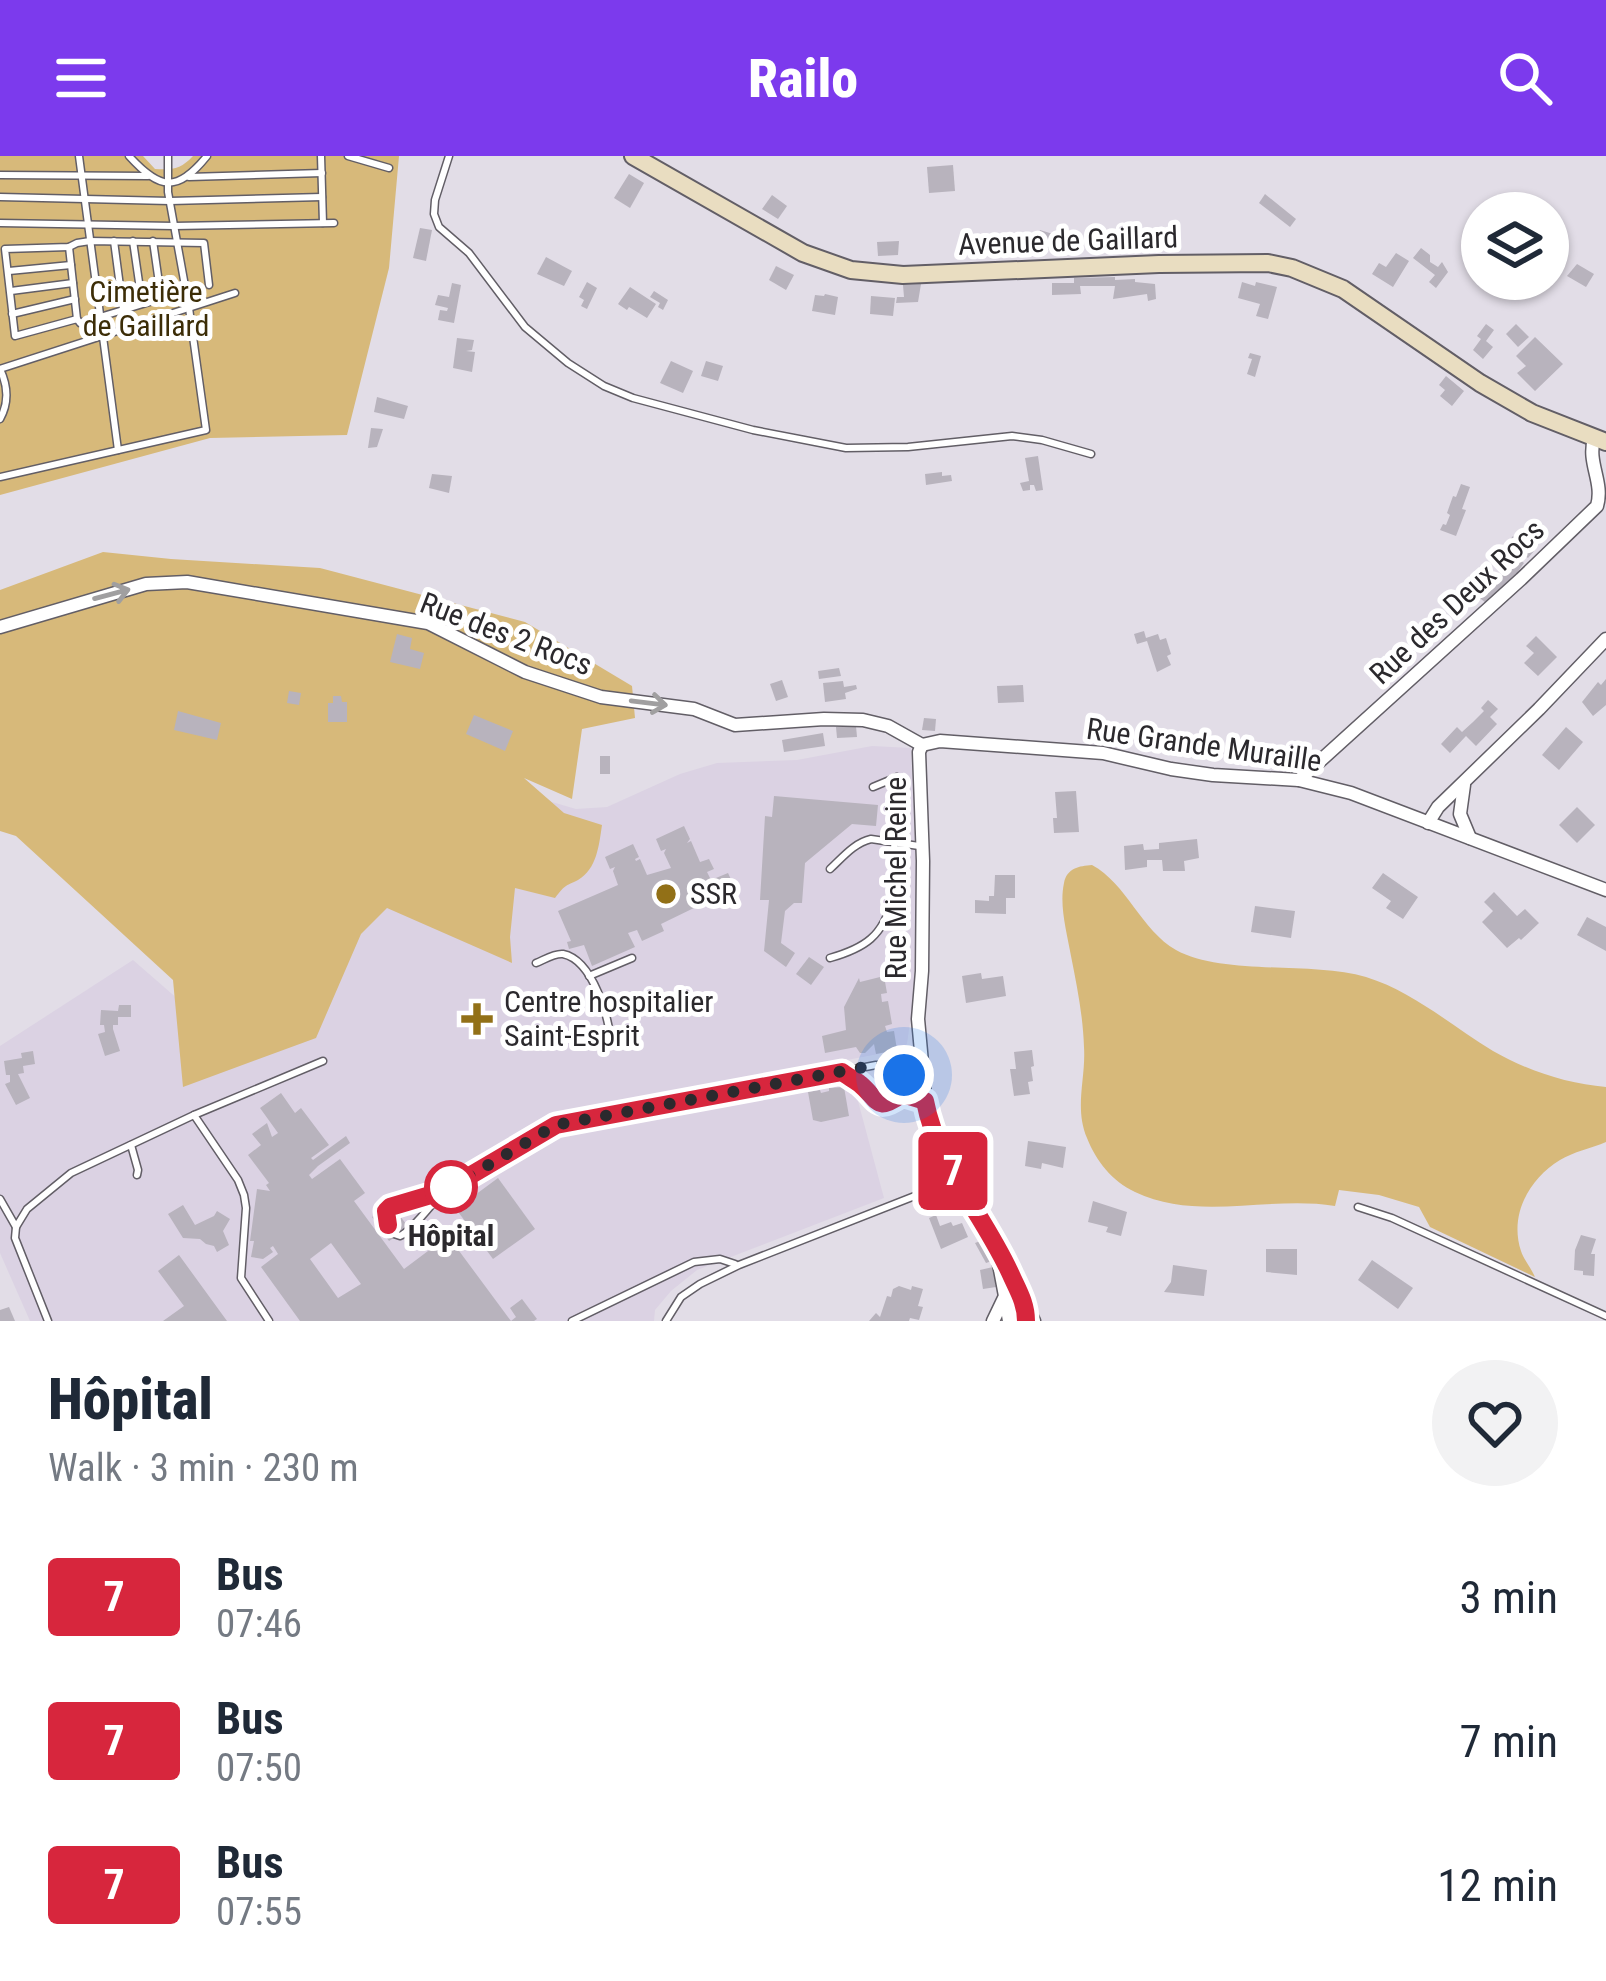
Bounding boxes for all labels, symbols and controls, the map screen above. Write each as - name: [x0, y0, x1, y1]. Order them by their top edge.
- icon: menu: [48, 45, 114, 111]
- icon: search: [1492, 45, 1558, 111]
- text: Railo: [748, 47, 858, 110]
- map controls: [1461, 192, 1569, 300]
- button: layers: [1461, 192, 1569, 300]
- street label: Avenue de Gaillard: [957, 219, 1179, 262]
- park label: Cimetière de Gaillard: [83, 274, 209, 343]
- street label: Rue des Deux Rocs: [1362, 512, 1551, 691]
- one-way arrow: [92, 581, 130, 603]
- street label: Rue des 2 Rocs: [415, 585, 597, 682]
- one-way arrow: [629, 692, 668, 715]
- street label: Rue Grande Muraille: [1084, 711, 1324, 778]
- street label: Rue Michel Reine: [878, 777, 913, 979]
- place label: SSR: [690, 876, 737, 911]
- marker: SSR: [653, 881, 679, 907]
- place label: Centre hospitalier Saint-Esprit: [504, 984, 713, 1053]
- marker: Centre hospitalier Saint-Esprit: [461, 1003, 493, 1035]
- your location: [874, 1045, 934, 1105]
- line badge: 7: [914, 1132, 992, 1210]
- text: 7: [942, 1146, 964, 1195]
- marker: Hôpital: [426, 1162, 476, 1212]
- place label: Hôpital: [408, 1218, 494, 1253]
- button: heart: [1432, 1360, 1558, 1486]
- text: Hôpital: [48, 1366, 213, 1433]
- text: Walk · 3 min · 230 m: [48, 1445, 359, 1491]
- text: Bus: [216, 1548, 284, 1601]
- text: 3 min: [1459, 1571, 1558, 1624]
- text: 7: [103, 1572, 125, 1621]
- text: 07:46: [216, 1601, 302, 1647]
- text: Bus: [216, 1692, 284, 1745]
- text: 7 min: [1459, 1715, 1558, 1768]
- text: 7: [103, 1716, 125, 1765]
- text: 07:50: [216, 1745, 302, 1791]
- text: Bus: [216, 1836, 284, 1889]
- text: 12 min: [1437, 1859, 1558, 1912]
- text: 7: [103, 1860, 125, 1909]
- text: 07:55: [216, 1889, 302, 1935]

